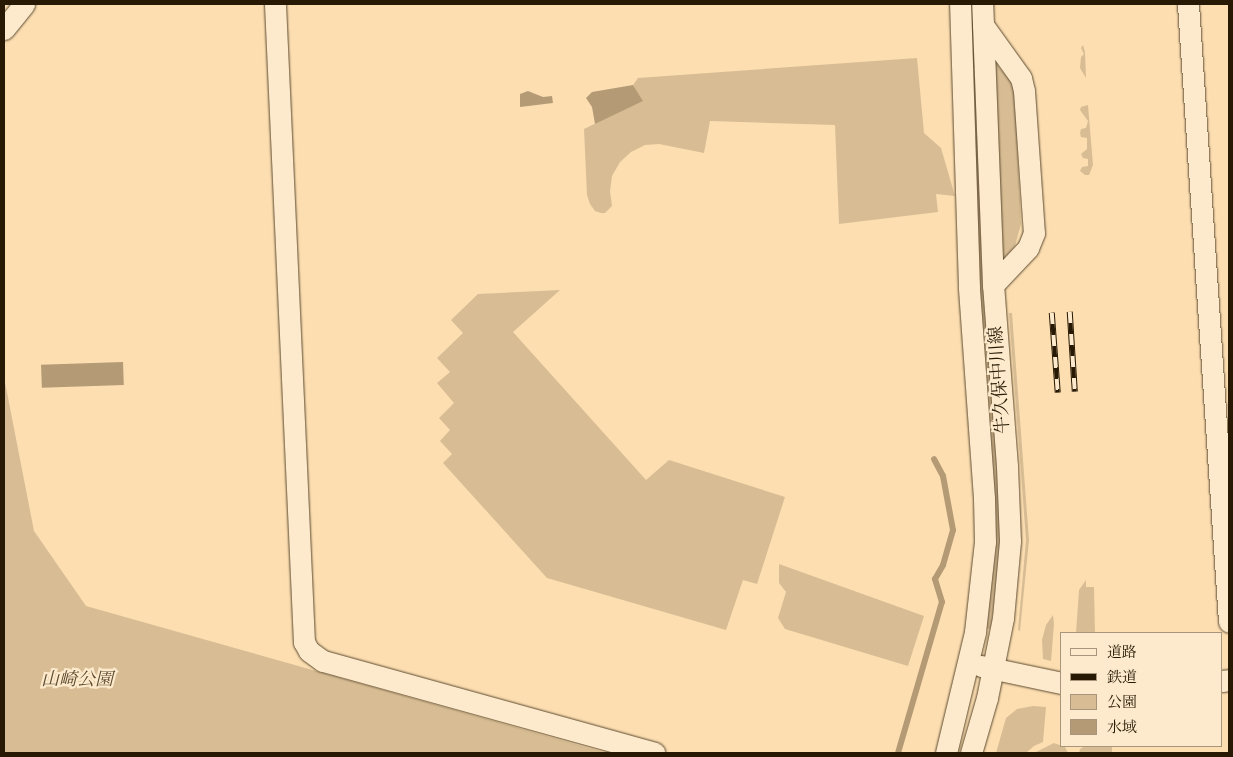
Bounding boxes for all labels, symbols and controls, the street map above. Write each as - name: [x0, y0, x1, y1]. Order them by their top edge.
- street label: 牛久保中川線: [985, 325, 1015, 435]
- legend: [1060, 632, 1223, 747]
- text: 道路: [1107, 646, 1137, 661]
- park label: 山崎公園: [41, 669, 113, 691]
- text: 鉄道: [1107, 671, 1137, 686]
- text: 公園: [1107, 696, 1137, 711]
- text: 水域: [1107, 721, 1137, 736]

